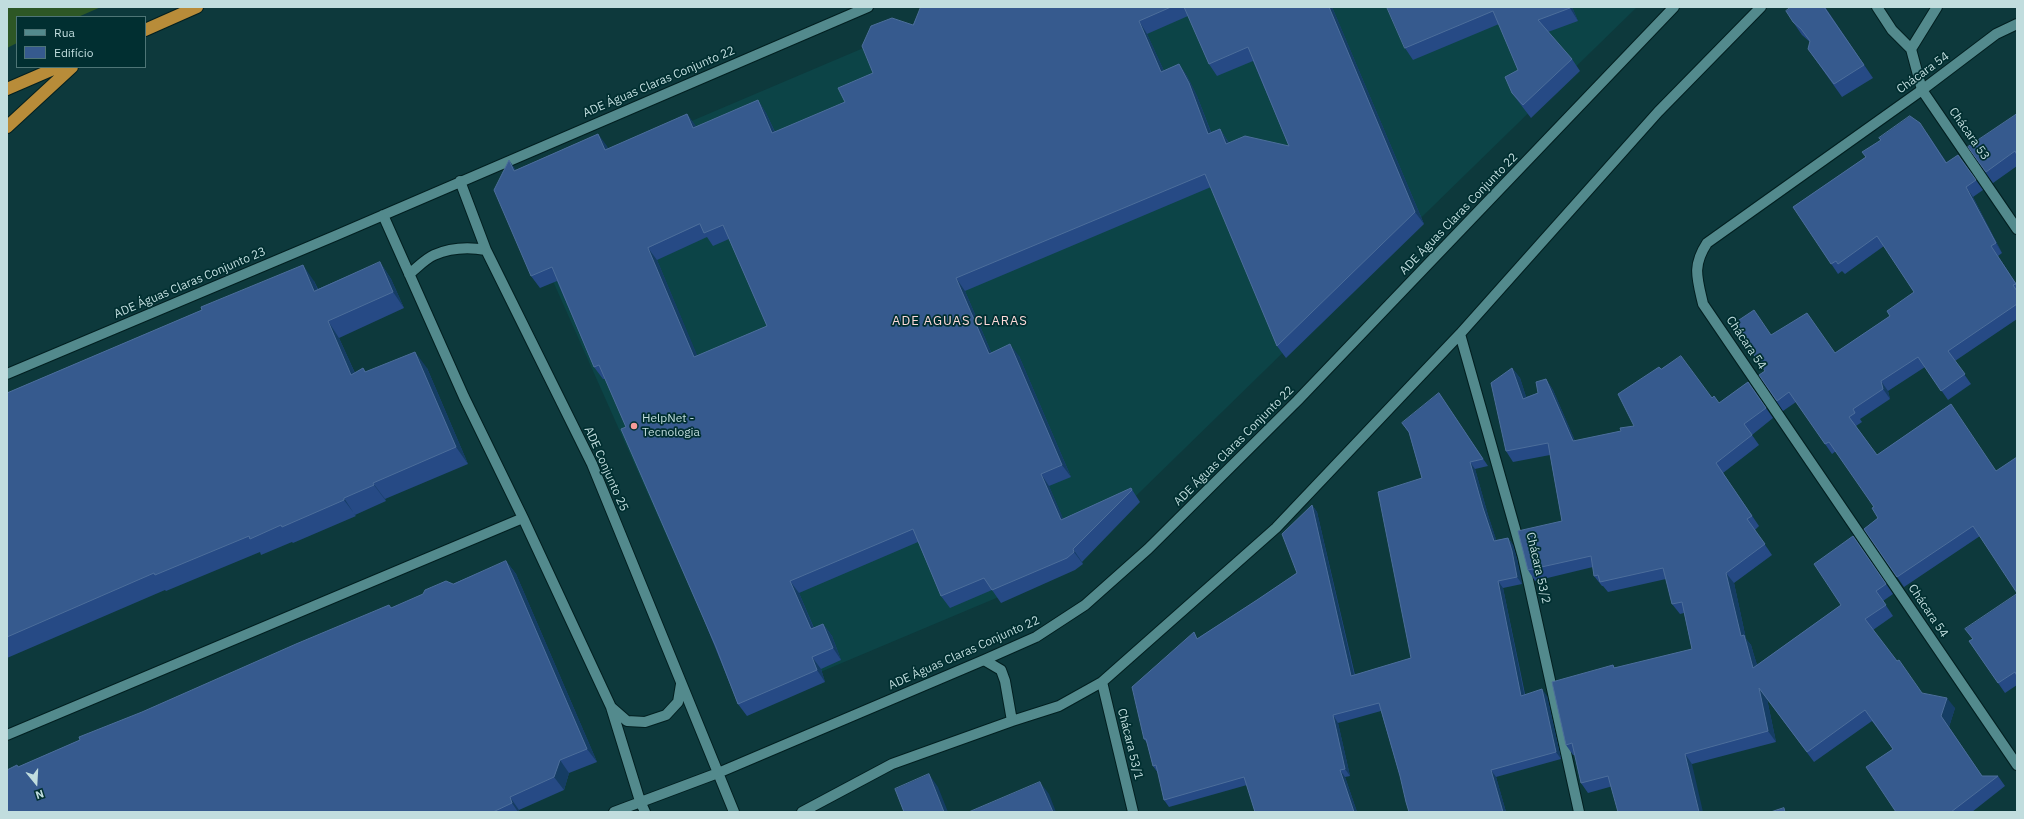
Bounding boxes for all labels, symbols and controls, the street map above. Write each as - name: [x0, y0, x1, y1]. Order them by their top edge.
- legend: [16, 16, 146, 68]
- text: Rua: [54, 25, 75, 40]
- street label: ADE Águas Claras Conjunto 22: [581, 43, 737, 121]
- text: Edifício: [54, 45, 93, 60]
- street label: Chácara 54: [1894, 49, 1952, 97]
- street label: Chácara 53: [1946, 105, 1992, 163]
- street label: ADE Águas Claras Conjunto 22: [1397, 150, 1521, 278]
- street label: ADE Águas Claras Conjunto 23: [112, 244, 268, 322]
- district label: ADE AGUAS CLARAS: [892, 313, 1028, 329]
- street label: Chácara 54: [1723, 314, 1769, 372]
- street label: ADE Águas Claras Conjunto 22: [1171, 383, 1297, 509]
- place label: HelpNet - Tecnologia: [642, 412, 700, 440]
- marker: HelpNet - Tecnologia: [629, 421, 639, 431]
- street label: ADE Conjunto 25: [581, 424, 631, 514]
- street label: Chácara 53/2: [1523, 531, 1553, 605]
- street label: Chácara 54: [1905, 582, 1951, 640]
- street label: ADE Águas Claras Conjunto 22: [886, 613, 1042, 693]
- street label: Chácara 53/1: [1114, 707, 1146, 781]
- north arrow: [16, 763, 56, 803]
- text: N: [34, 787, 46, 802]

